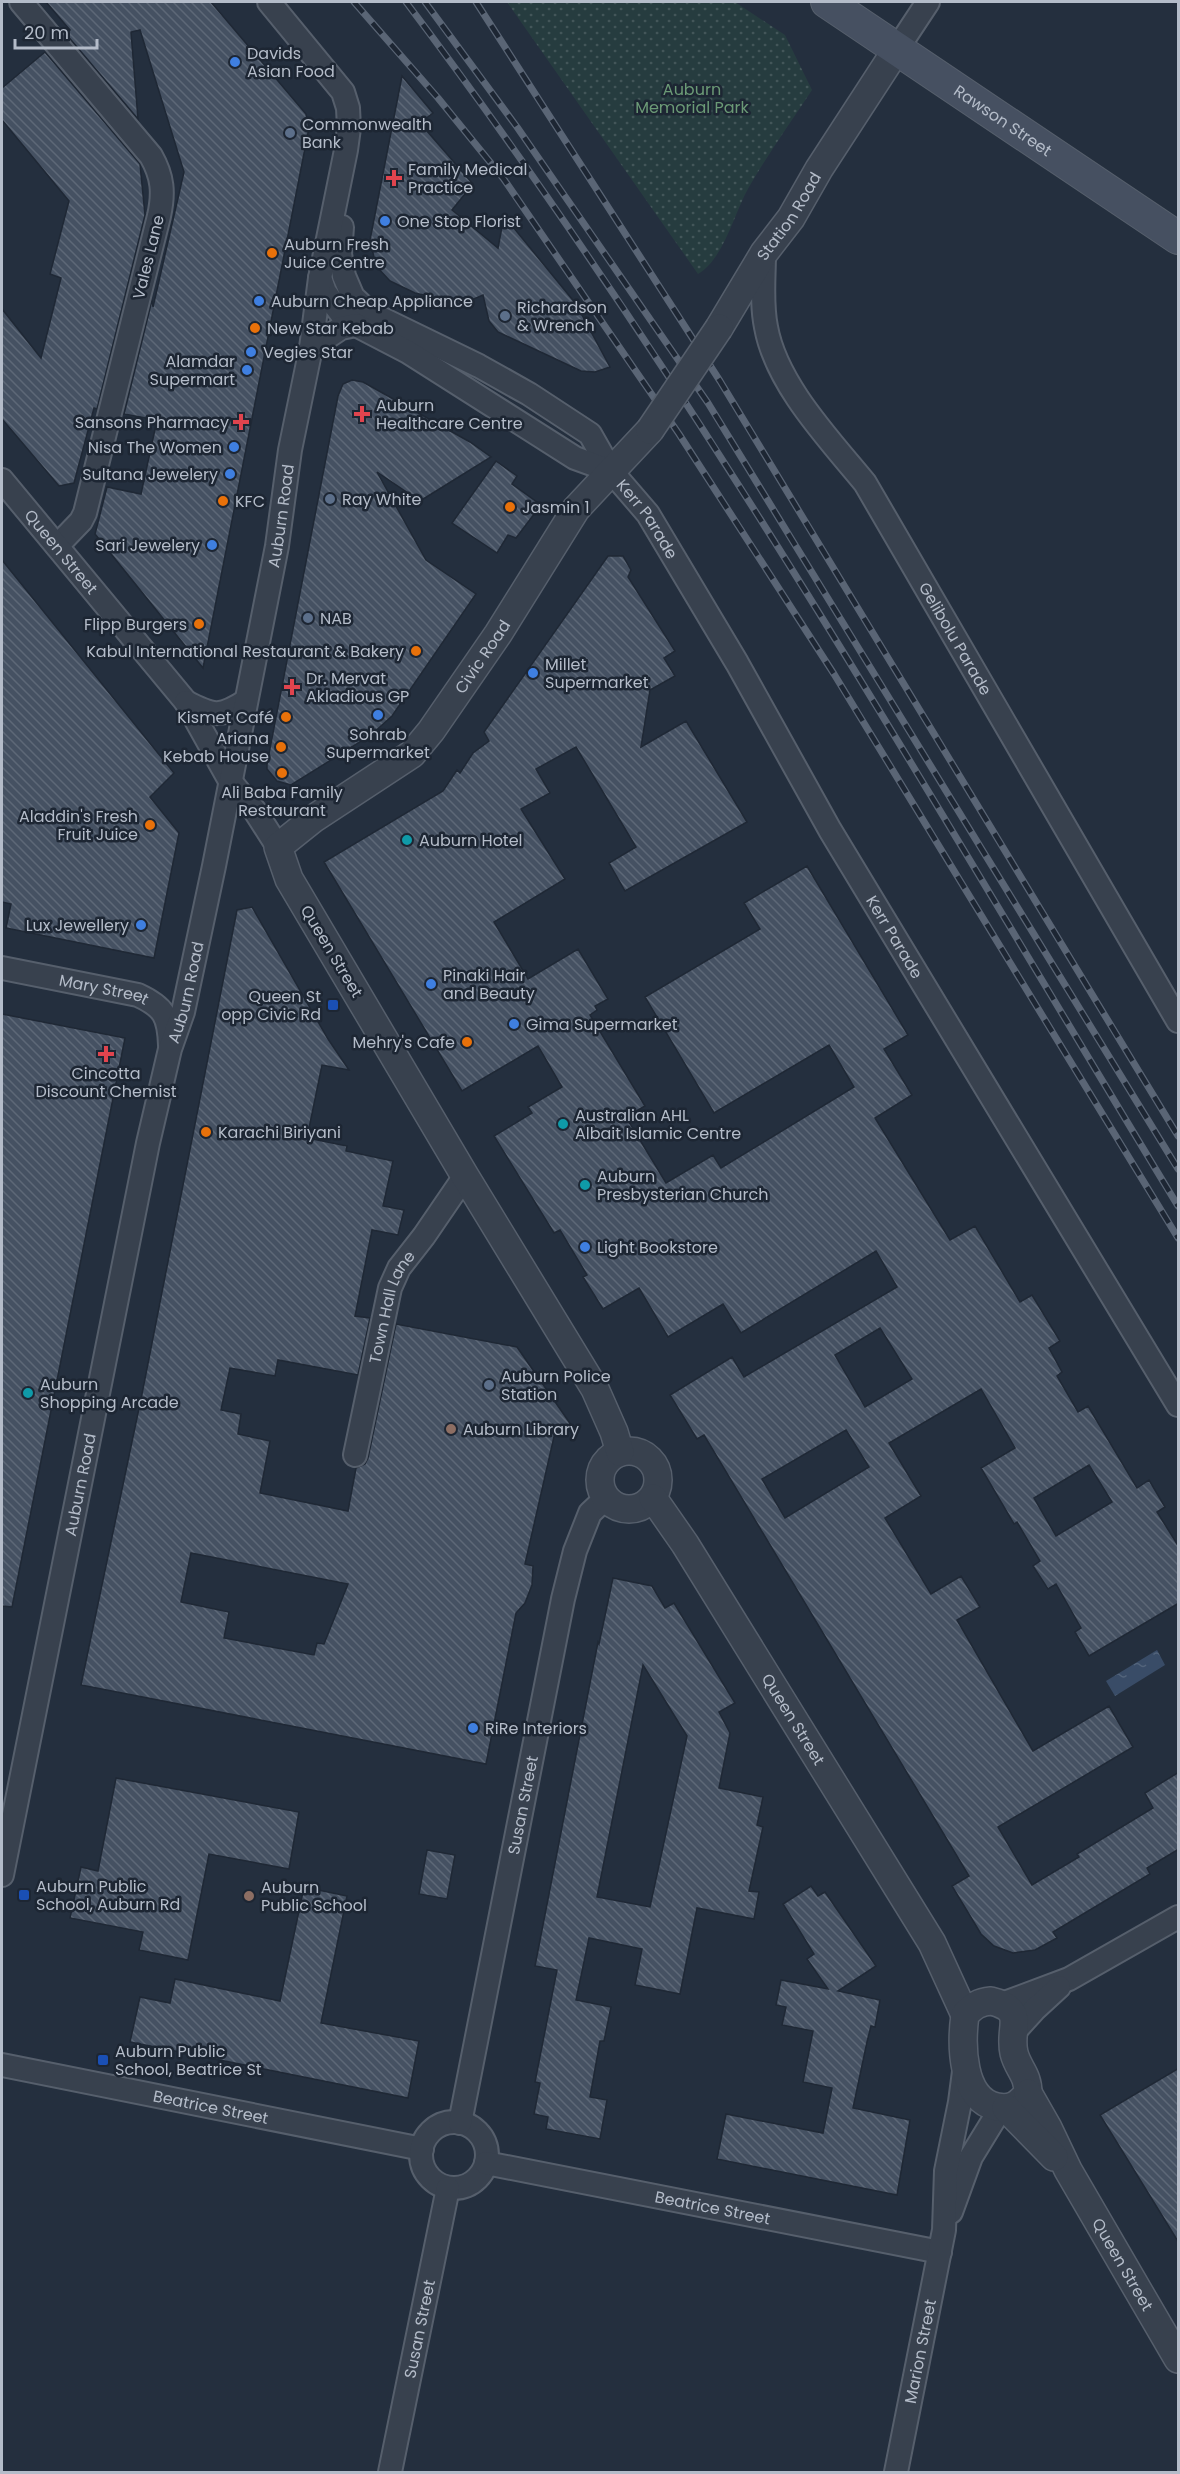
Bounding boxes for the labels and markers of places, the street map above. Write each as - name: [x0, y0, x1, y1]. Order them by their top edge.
- place label: Davids Asian Food: [247, 42, 335, 83]
- marker: Davids Asian Food: [228, 55, 242, 69]
- place label: Commonwealth Bank: [302, 113, 432, 154]
- marker: Commonwealth Bank: [283, 126, 297, 140]
- place label: Family Medical Practice: [408, 158, 527, 199]
- marker: Family Medical Practice: [385, 169, 403, 187]
- place label: One Stop Florist: [397, 210, 521, 233]
- marker: One Stop Florist: [378, 214, 392, 228]
- place label: Auburn Fresh Juice Centre: [284, 233, 389, 274]
- marker: Auburn Fresh Juice Centre: [265, 246, 279, 260]
- place label: Auburn Cheap Appliance: [271, 290, 473, 313]
- marker: Auburn Cheap Appliance: [252, 294, 266, 308]
- place label: Richardson & Wrench: [517, 296, 607, 337]
- marker: Richardson & Wrench: [498, 309, 512, 323]
- place label: New Star Kebab: [267, 317, 394, 340]
- marker: New Star Kebab: [248, 321, 262, 335]
- place label: Vegies Star: [263, 341, 353, 364]
- marker: Vegies Star: [244, 345, 258, 359]
- place label: Alamdar Supermart: [150, 350, 235, 391]
- marker: Alamdar Supermart: [240, 363, 254, 377]
- place label: Auburn Healthcare Centre: [376, 394, 523, 435]
- marker: Auburn Healthcare Centre: [353, 405, 371, 423]
- place label: Sansons Pharmacy: [75, 411, 229, 434]
- marker: Sansons Pharmacy: [234, 415, 248, 429]
- place label: Nisa The Women: [88, 436, 222, 459]
- marker: Nisa The Women: [227, 440, 241, 454]
- place label: Sultana Jewelery: [82, 463, 218, 486]
- marker: Sultana Jewelery: [223, 467, 237, 481]
- place label: Ray White: [342, 488, 421, 511]
- place label: KFC: [235, 490, 265, 513]
- marker: Ray White: [323, 492, 337, 506]
- marker: KFC: [216, 494, 230, 508]
- place label: Jasmin 1: [522, 496, 590, 519]
- marker: Jasmin 1: [503, 500, 517, 514]
- place label: Sari Jewelery: [95, 534, 200, 557]
- marker: Sari Jewelery: [205, 538, 219, 552]
- place label: NAB: [320, 607, 352, 630]
- marker: NAB: [301, 611, 315, 625]
- place label: Flipp Burgers: [84, 613, 187, 636]
- marker: Flipp Burgers: [192, 617, 206, 631]
- place label: Kabul International Restaurant & Bakery: [86, 640, 404, 663]
- marker: Kabul International Restaurant & Bakery: [409, 644, 423, 658]
- place label: Millet Supermarket: [545, 653, 649, 694]
- marker: Millet Supermarket: [526, 666, 540, 680]
- place label: Dr. Mervat Akladious GP: [306, 667, 409, 708]
- marker: Dr. Mervat Akladious GP: [283, 678, 301, 696]
- place label: Kismet Café: [177, 706, 274, 729]
- marker: Sohrab Supermarket: [371, 708, 385, 722]
- marker: Kismet Café: [279, 710, 293, 724]
- place label: Sohrab Supermarket: [326, 723, 430, 764]
- place label: Ariana Kebab House: [163, 727, 269, 768]
- marker: Ariana Kebab House: [274, 740, 288, 754]
- marker: Ali Baba Family Restaurant: [275, 766, 289, 780]
- place label: Ali Baba Family Restaurant: [221, 781, 343, 822]
- place label: Aladdin's Fresh Fruit Juice: [19, 805, 138, 846]
- marker: Aladdin's Fresh Fruit Juice: [143, 818, 157, 832]
- place label: Auburn Hotel: [419, 829, 523, 852]
- marker: Auburn Hotel: [400, 833, 414, 847]
- place label: Lux Jewellery: [26, 914, 129, 937]
- marker: Lux Jewellery: [134, 918, 148, 932]
- place label: Pinaki Hair and Beauty: [443, 964, 535, 1005]
- marker: Pinaki Hair and Beauty: [424, 977, 438, 991]
- place label: Queen St opp Civic Rd: [221, 985, 321, 1026]
- marker: Queen St opp Civic Rd: [326, 998, 340, 1012]
- place label: Gima Supermarket: [526, 1013, 678, 1036]
- marker: Gima Supermarket: [507, 1017, 521, 1031]
- place label: Mehry's Cafe: [353, 1031, 455, 1054]
- marker: Mehry's Cafe: [460, 1035, 474, 1049]
- marker: Cincotta Discount Chemist: [99, 1047, 113, 1061]
- place label: Cincotta Discount Chemist: [35, 1062, 177, 1103]
- place label: Australian AHL Albait Islamic Centre: [575, 1104, 741, 1145]
- marker: Australian AHL Albait Islamic Centre: [556, 1117, 570, 1131]
- place label: Karachi Biriyani: [218, 1121, 341, 1144]
- marker: Karachi Biriyani: [199, 1125, 213, 1139]
- place label: Auburn Presbysterian Church: [597, 1165, 768, 1206]
- marker: Auburn Presbysterian Church: [578, 1178, 592, 1192]
- place label: Light Bookstore: [597, 1236, 718, 1259]
- marker: Light Bookstore: [578, 1240, 592, 1254]
- place label: Auburn Police Station: [501, 1365, 611, 1406]
- place label: Auburn Shopping Arcade: [40, 1373, 179, 1414]
- marker: Auburn Police Station: [482, 1378, 496, 1392]
- marker: Auburn Shopping Arcade: [21, 1386, 35, 1400]
- place label: Auburn Library: [463, 1418, 579, 1441]
- marker: Auburn Library: [444, 1422, 458, 1436]
- place label: RiRe Interiors: [485, 1717, 587, 1740]
- marker: RiRe Interiors: [466, 1721, 480, 1735]
- place label: Auburn Public School, Auburn Rd: [36, 1875, 180, 1916]
- place label: Auburn Public School: [261, 1876, 367, 1917]
- marker: Auburn Public School, Auburn Rd: [17, 1888, 31, 1902]
- marker: Auburn Public School: [242, 1889, 256, 1903]
- place label: Auburn Public School, Beatrice St: [115, 2040, 262, 2081]
- marker: Auburn Public School, Beatrice St: [96, 2053, 110, 2067]

